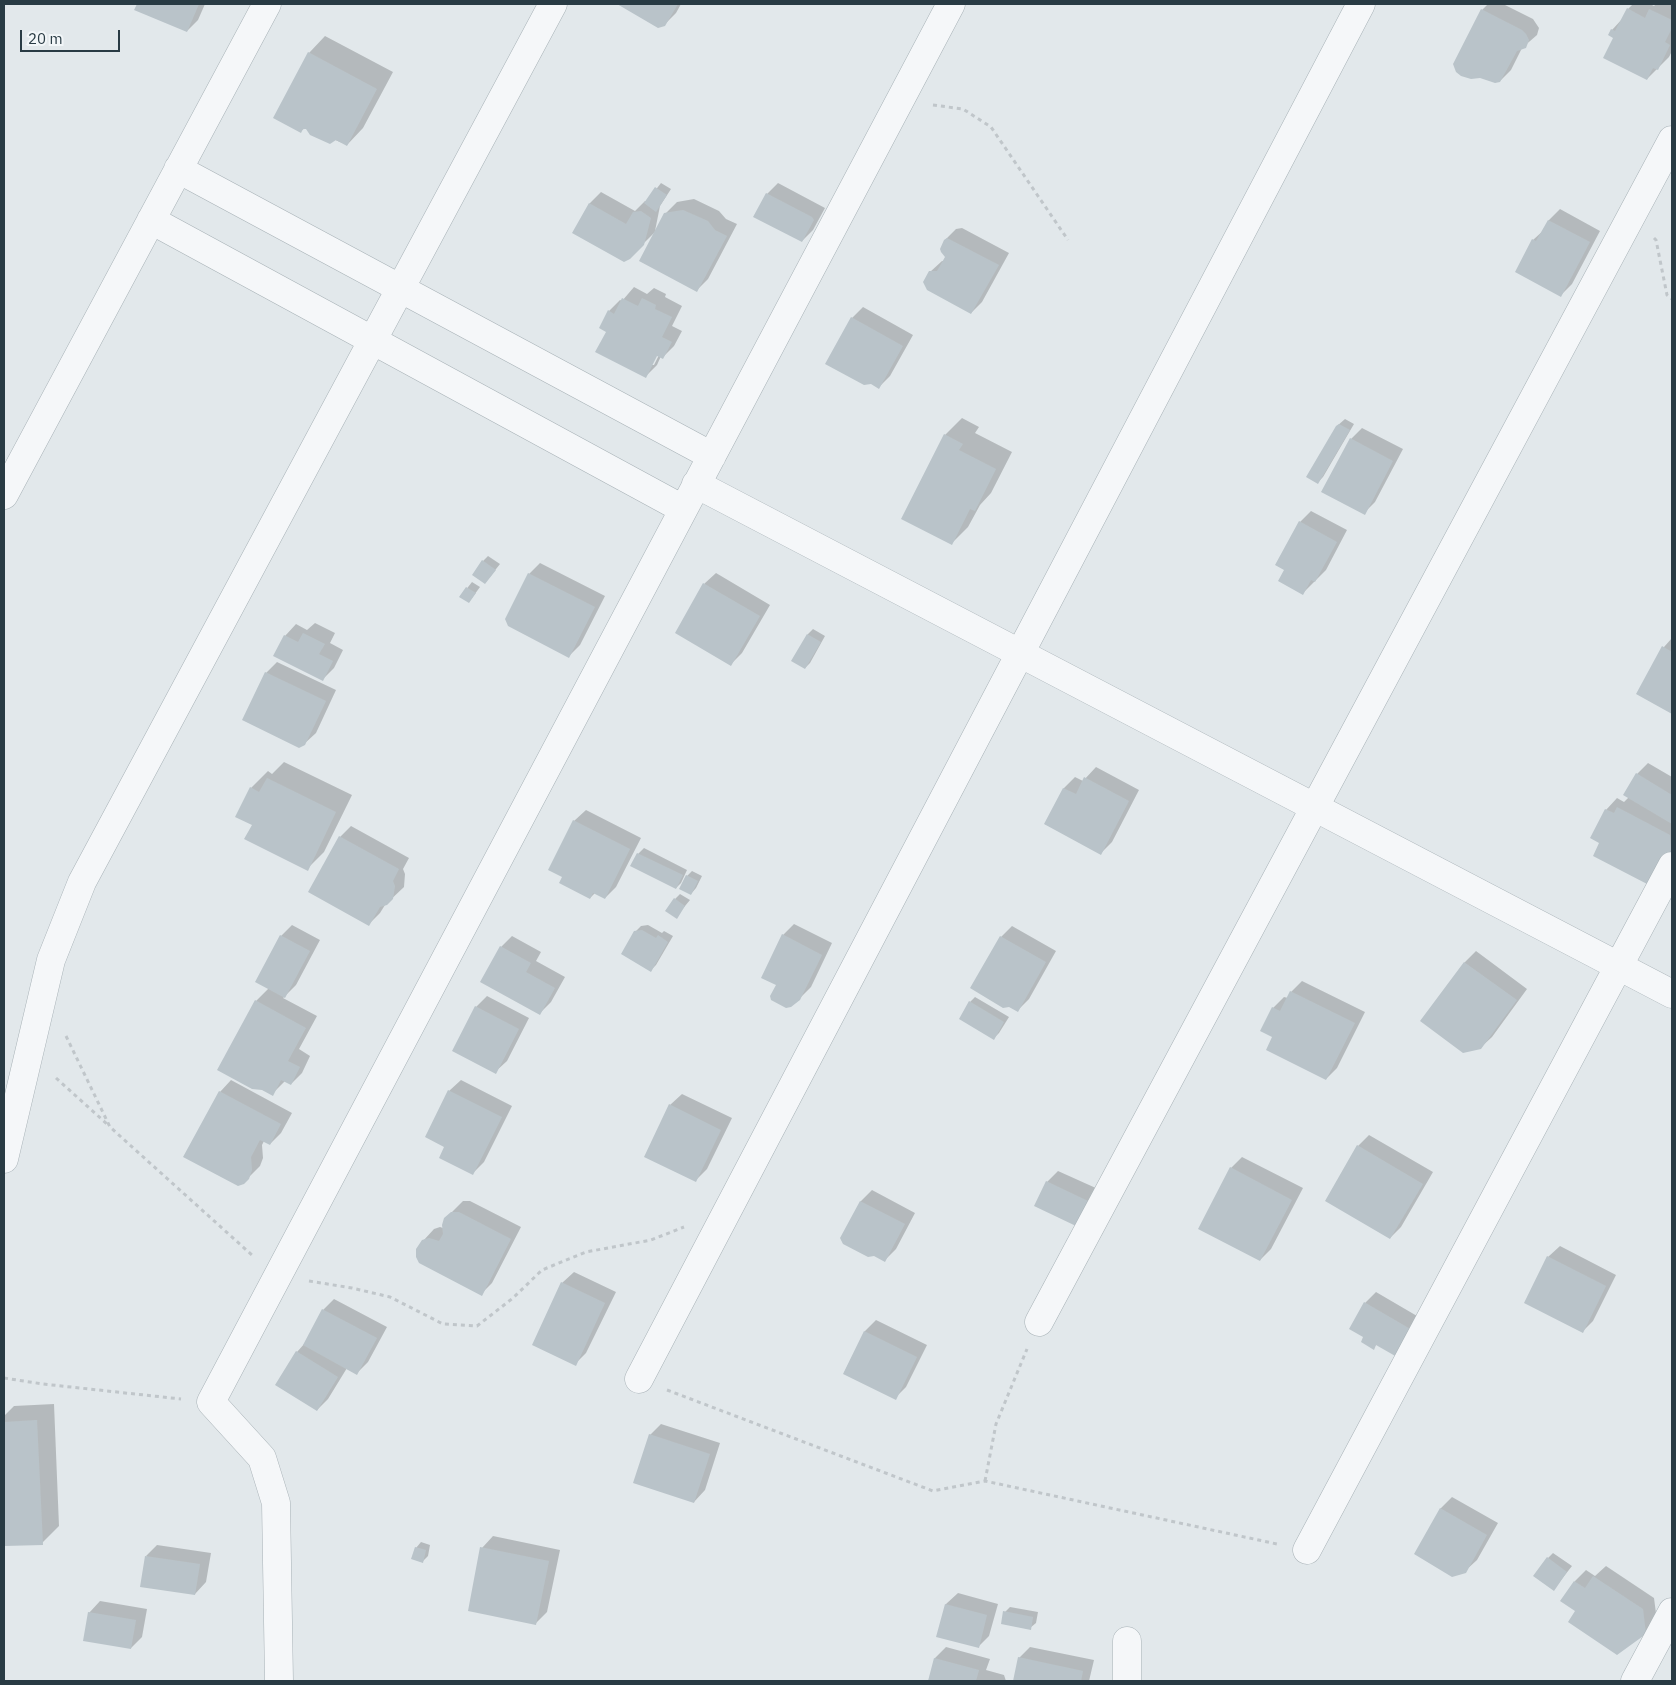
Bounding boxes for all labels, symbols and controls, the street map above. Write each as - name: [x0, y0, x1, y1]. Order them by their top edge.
- scale bar: [22, 20, 122, 52]
- text: 20 m: [28, 29, 63, 48]

